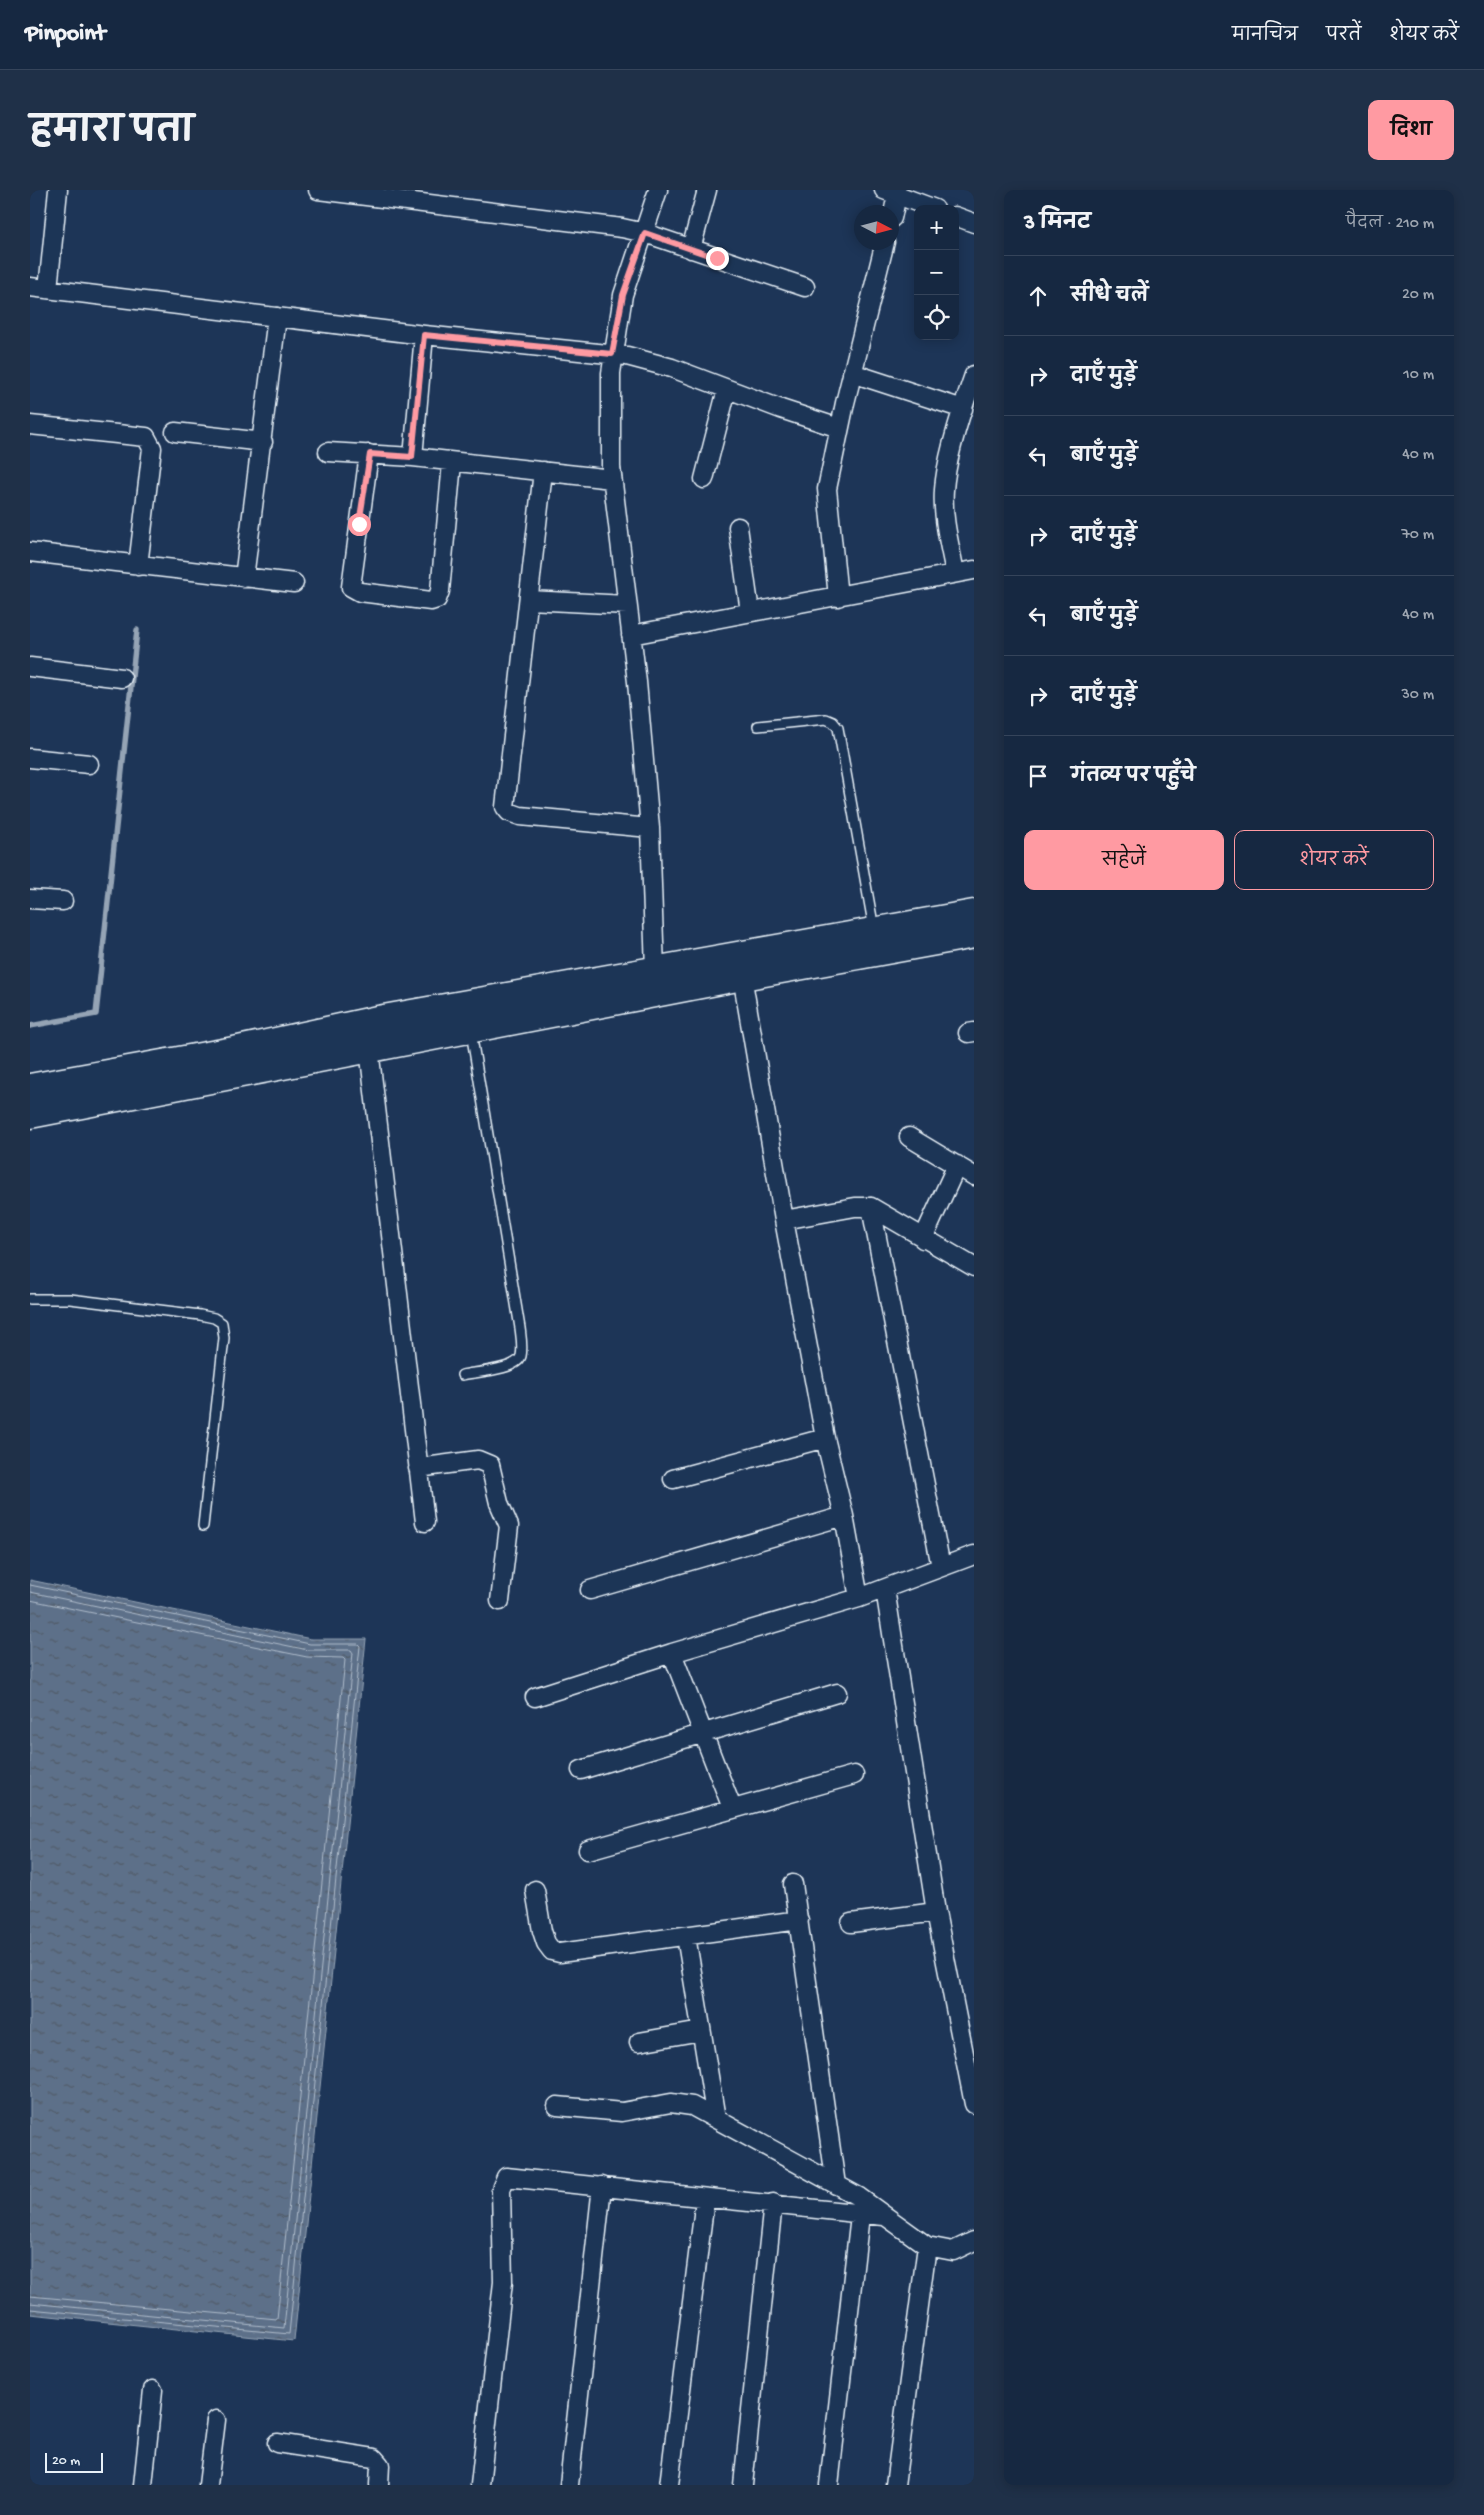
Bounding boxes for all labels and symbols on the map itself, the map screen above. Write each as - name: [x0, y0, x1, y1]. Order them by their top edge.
- north arrow: [854, 205, 899, 250]
- route end: [706, 247, 729, 270]
- route start: [348, 513, 371, 536]
- scale bar: [45, 2450, 102, 2473]

